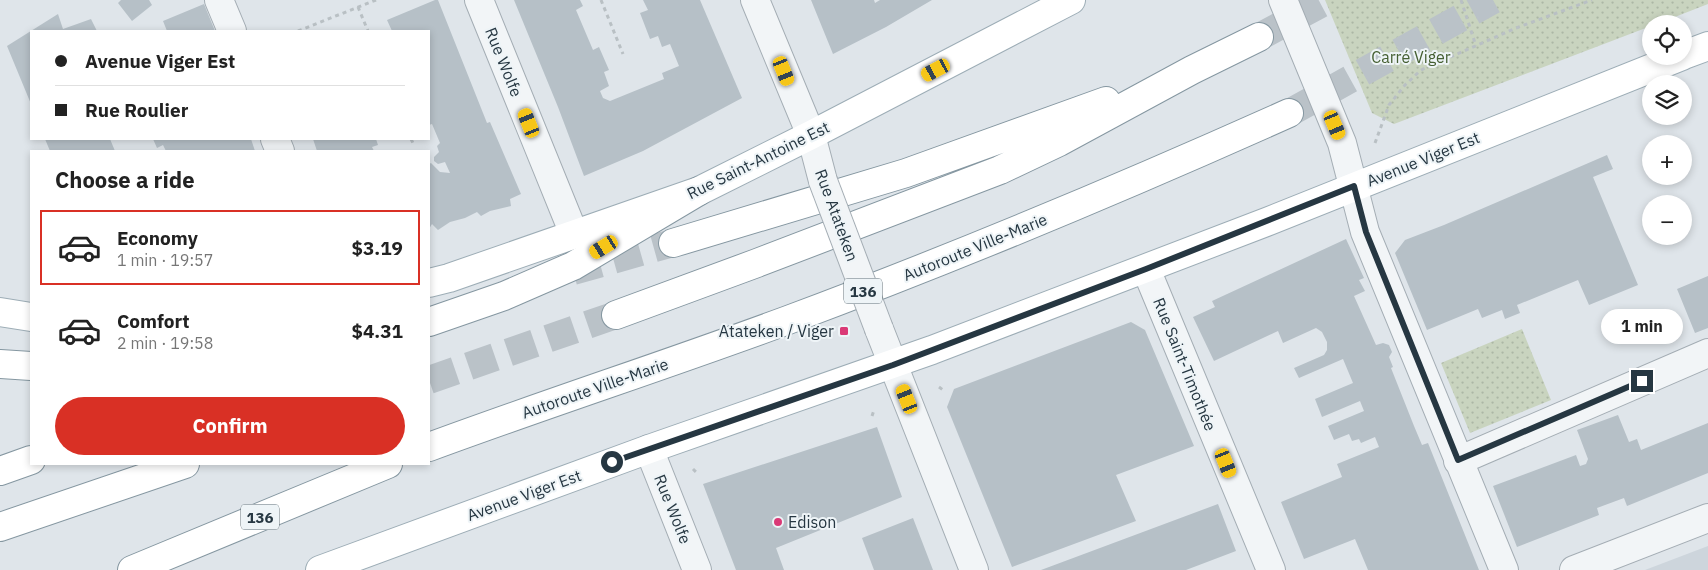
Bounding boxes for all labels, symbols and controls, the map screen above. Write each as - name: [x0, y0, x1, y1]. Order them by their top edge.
- map controls: [1642, 15, 1692, 245]
- button: locate: [1642, 15, 1692, 65]
- street label: Rue Wolfe: [481, 24, 527, 100]
- park label: Carré Viger: [1371, 47, 1451, 67]
- text: Avenue Viger Est: [85, 49, 235, 73]
- car: [771, 54, 796, 88]
- car: [919, 56, 952, 84]
- button: layers: [1642, 75, 1692, 125]
- text: Rue Roulier: [85, 98, 188, 122]
- car: [516, 106, 541, 140]
- car: [1322, 108, 1347, 142]
- street label: Rue Saint-Antoine Est: [683, 117, 833, 203]
- street label: Avenue Viger Est: [1363, 127, 1483, 191]
- button: +: [1642, 135, 1692, 185]
- text: Choose a ride: [55, 165, 195, 194]
- street label: Rue Atateken: [811, 166, 863, 264]
- button: −: [1642, 195, 1692, 245]
- street label: Autoroute Ville-Marie: [900, 209, 1050, 285]
- icon: car: [57, 225, 102, 270]
- text: Economy: [117, 226, 198, 250]
- car: [587, 233, 620, 261]
- text: $3.19: [351, 236, 403, 260]
- text: 1 min · 19:57: [117, 250, 213, 270]
- road number: 136: [844, 278, 882, 304]
- street label: Rue Saint-Timothée: [1149, 294, 1221, 434]
- icon: car: [57, 308, 102, 353]
- callout: 1 min: [1601, 308, 1683, 344]
- text: Comfort: [117, 309, 190, 333]
- text: 1 min: [1621, 316, 1663, 336]
- text: $4.31: [351, 319, 403, 343]
- place label: Atateken / Viger: [719, 321, 834, 341]
- marker: Atateken / Viger: [838, 325, 850, 337]
- text: 2 min · 19:58: [117, 333, 213, 353]
- street label: Autoroute Ville-Marie: [519, 353, 671, 422]
- route end: [1631, 370, 1653, 392]
- car: [894, 382, 919, 416]
- button: Confirm: [55, 397, 405, 455]
- car: [1213, 446, 1238, 480]
- route start: [601, 451, 623, 473]
- street label: Avenue Viger Est: [464, 465, 584, 525]
- street label: Rue Wolfe: [650, 471, 696, 547]
- road number: 136: [241, 504, 279, 530]
- place label: Edison: [788, 512, 836, 532]
- marker: Edison: [772, 516, 784, 528]

